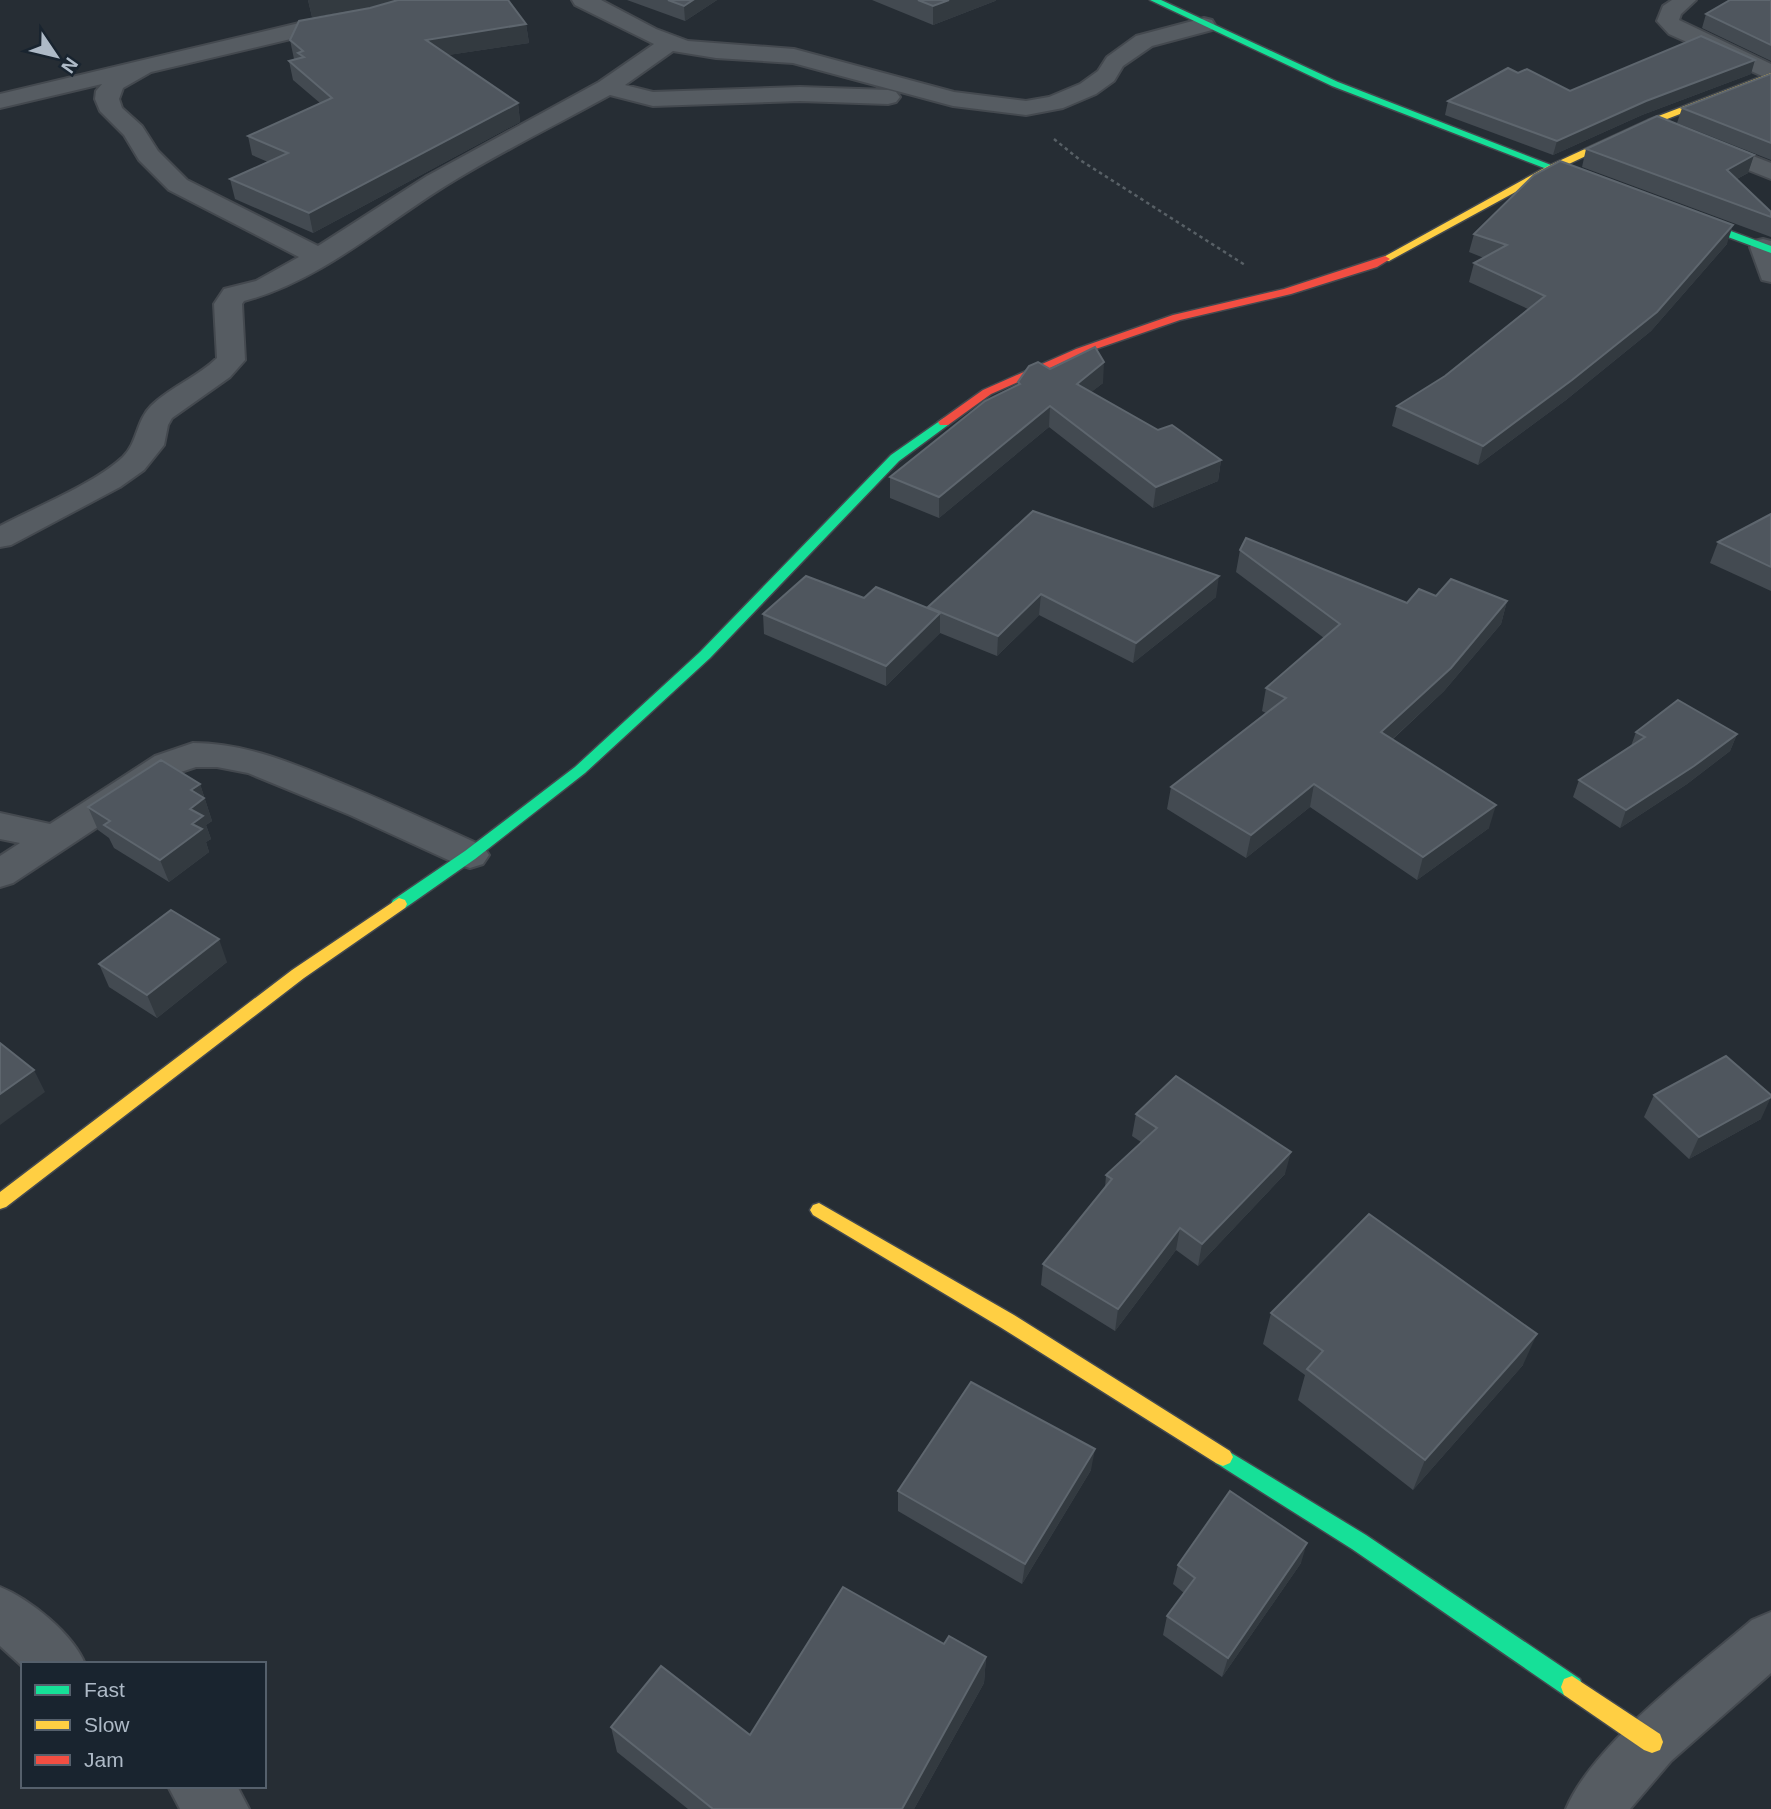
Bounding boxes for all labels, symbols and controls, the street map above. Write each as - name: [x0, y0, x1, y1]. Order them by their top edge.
- north arrow: [21, 21, 91, 91]
- text: N: [57, 54, 82, 77]
- legend: [21, 1662, 266, 1788]
- text: Fast: [84, 1678, 125, 1701]
- text: Slow: [84, 1713, 130, 1736]
- text: Jam: [84, 1748, 124, 1771]

